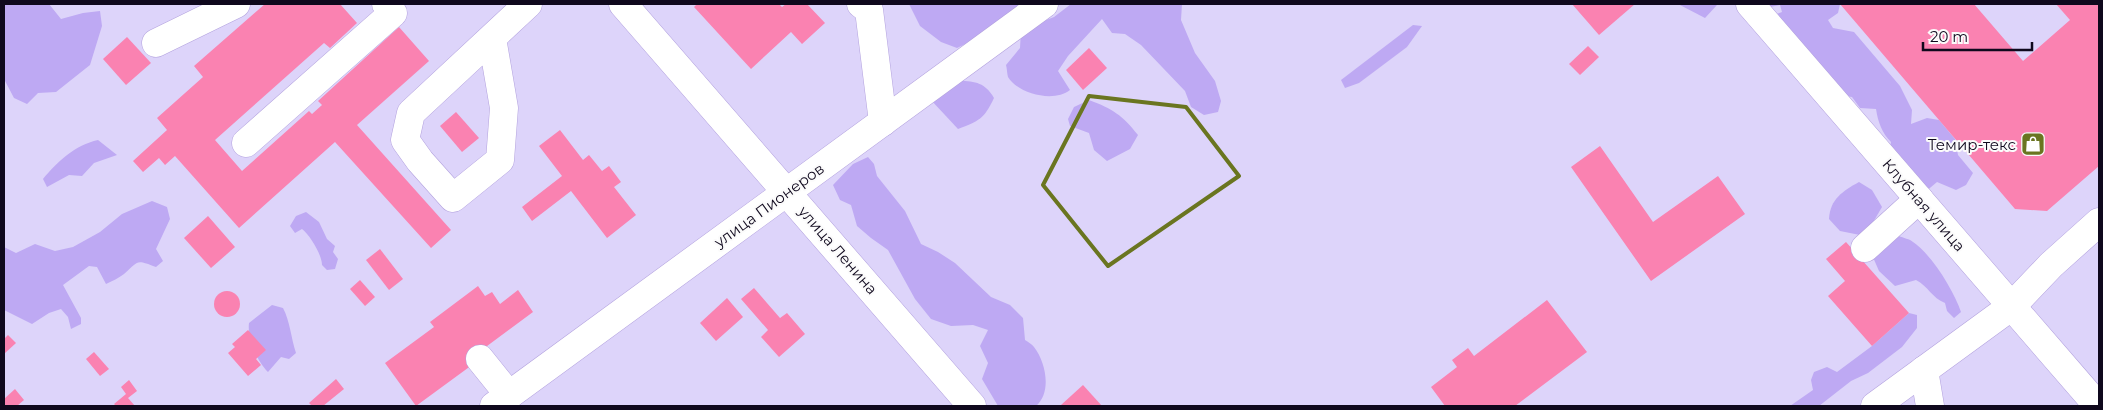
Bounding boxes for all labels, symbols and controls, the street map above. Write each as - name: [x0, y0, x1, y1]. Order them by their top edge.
- scale bar: [1923, 20, 2032, 52]
- text: 20 m: [1930, 27, 1968, 46]
- shop icon: Темир-текс: [2020, 131, 2046, 157]
- place label: Темир-текс: [1928, 135, 2016, 154]
- street label: Клубная улица: [1879, 155, 1969, 255]
- street label: улица Пионеров: [709, 159, 828, 252]
- street label: улица Ленина: [794, 201, 882, 298]

